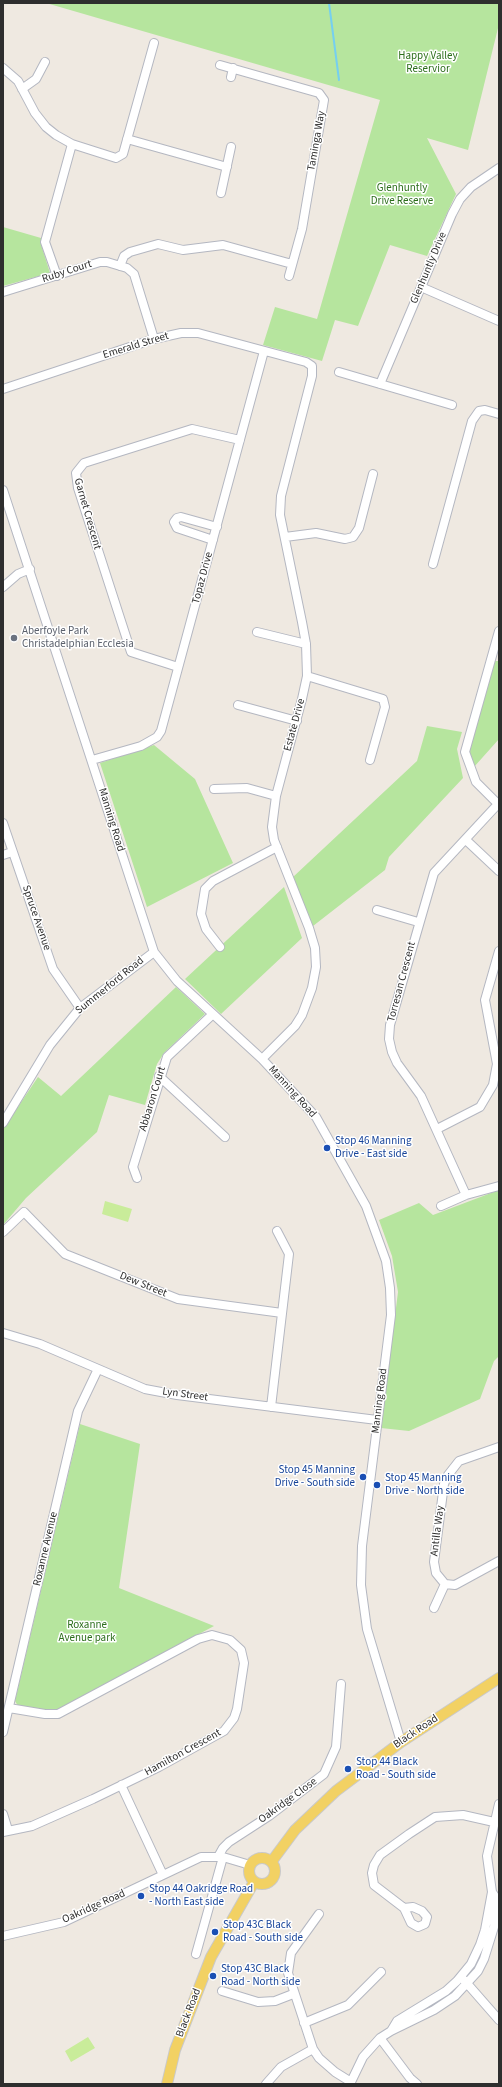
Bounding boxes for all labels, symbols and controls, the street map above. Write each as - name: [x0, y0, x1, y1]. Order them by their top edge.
- park label: Happy Valley Reservior: [398, 50, 458, 76]
- street label: Taminga Way: [305, 110, 329, 172]
- park label: Glenhuntly Drive Reserve: [371, 182, 433, 208]
- street label: Glenhuntly Drive: [408, 230, 450, 306]
- street label: Ruby Court: [41, 258, 93, 286]
- street label: Emerald Street: [101, 330, 171, 362]
- street label: Garnet Crescent: [71, 477, 103, 551]
- street label: Topaz Drive: [190, 551, 216, 605]
- place label: Aberfoyle Park Christadelphian Ecclesia: [22, 625, 134, 651]
- marker: Aberfoyle Park Christadelphian Ecclesia: [9, 633, 19, 643]
- street label: Estate Drive: [282, 697, 308, 753]
- street label: Manning Road: [95, 787, 127, 853]
- street label: Spruce Avenue: [19, 884, 53, 952]
- street label: Torresan Crescent: [385, 940, 419, 1024]
- street label: Summerford Road: [73, 954, 147, 1018]
- street label: Manning Road: [265, 1063, 319, 1121]
- street label: Abbaron Court: [137, 1065, 169, 1133]
- place label: Stop 46 Manning Drive - East side: [335, 1135, 411, 1161]
- marker: Stop 46 Manning Drive - East side: [322, 1143, 332, 1153]
- street label: Dew Street: [117, 1270, 169, 1300]
- street label: Manning Road: [369, 1368, 391, 1434]
- street label: Lyn Street: [161, 1385, 209, 1405]
- place label: Stop 45 Manning Drive - South side: [275, 1464, 355, 1490]
- marker: Stop 45 Manning Drive - South side: [358, 1472, 368, 1482]
- place label: Stop 45 Manning Drive - North side: [385, 1472, 464, 1498]
- marker: Stop 45 Manning Drive - North side: [372, 1480, 382, 1490]
- street label: Antilla Way: [428, 1505, 448, 1557]
- street label: Roxanne Avenue: [31, 1511, 61, 1587]
- park label: Roxanne Avenue park: [59, 1619, 115, 1645]
- street label: Black Road: [391, 1712, 441, 1752]
- street label: Hamilton Crescent: [143, 1727, 223, 1779]
- place label: Stop 44 Black Road - South side: [356, 1756, 436, 1782]
- marker: Stop 44 Black Road - South side: [343, 1764, 353, 1774]
- street label: Oakridge Close: [256, 1775, 320, 1827]
- place label: Stop 44 Oakridge Road - North East side: [149, 1883, 253, 1909]
- street label: Oakridge Road: [60, 1887, 128, 1927]
- marker: Stop 44 Oakridge Road - North East side: [136, 1891, 146, 1901]
- place label: Stop 43C Black Road - South side: [223, 1919, 303, 1945]
- marker: Stop 43C Black Road - South side: [210, 1927, 220, 1937]
- place label: Stop 43C Black Road - North side: [221, 1963, 300, 1989]
- marker: Stop 43C Black Road - North side: [208, 1971, 218, 1981]
- street label: Black Road: [174, 1987, 204, 2039]

